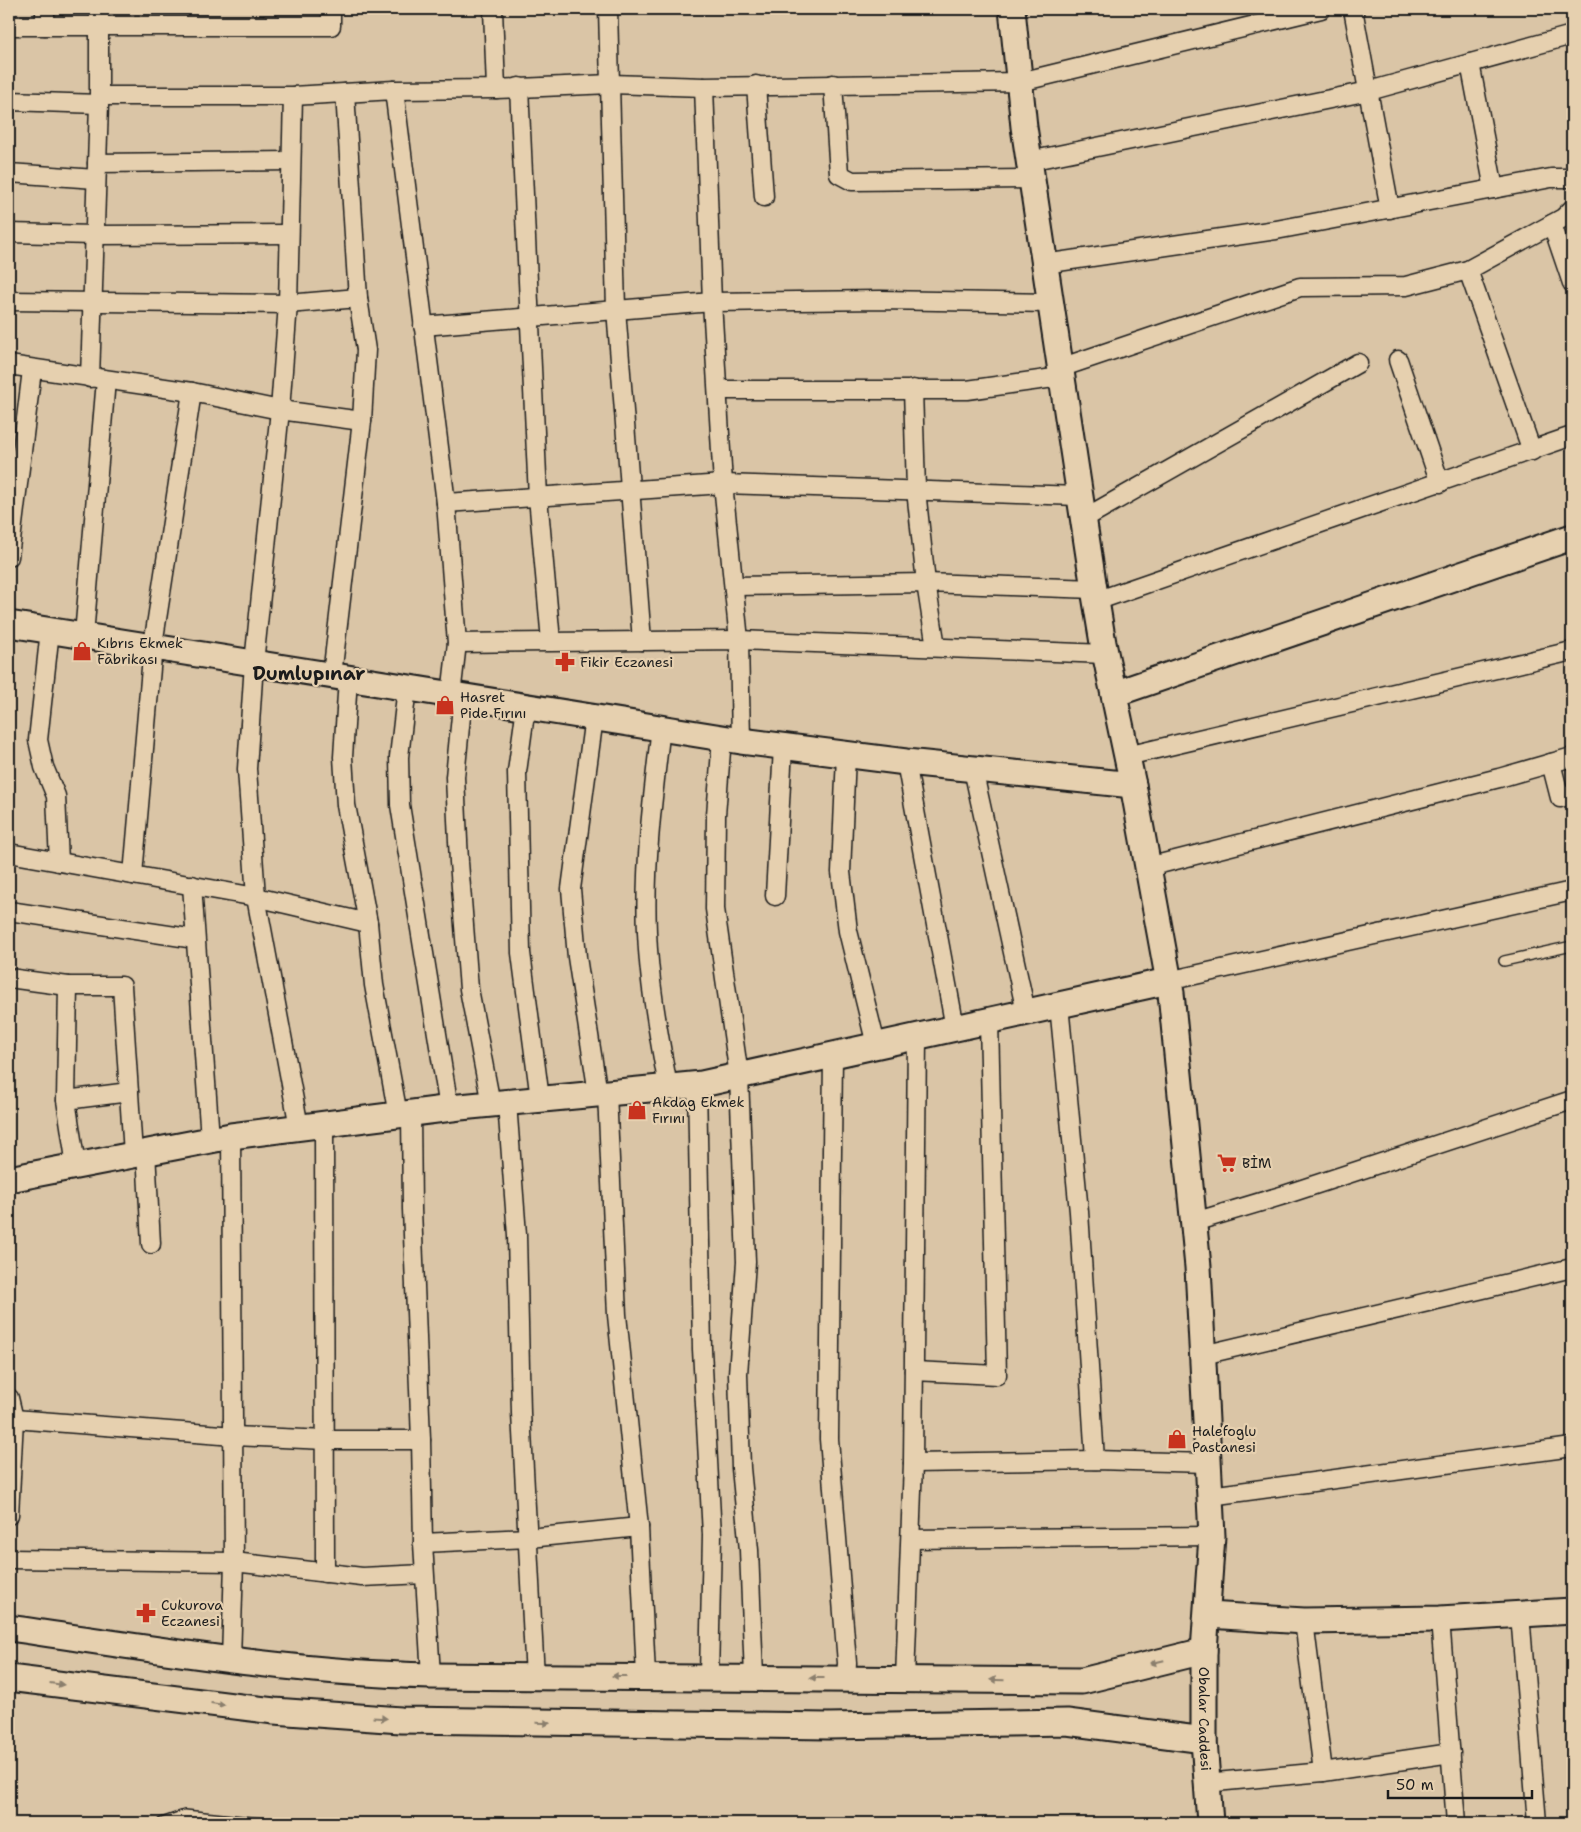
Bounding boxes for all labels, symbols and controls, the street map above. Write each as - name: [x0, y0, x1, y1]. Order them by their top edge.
- place label: Kıbrıs Ekmek Fabrikası: [97, 634, 183, 668]
- shop icon: Kıbrıs Ekmek Fabrikası: [71, 640, 93, 662]
- pharmacy icon: Fikir Eczanesi: [554, 651, 576, 673]
- place label: Fikir Eczanesi: [580, 653, 673, 671]
- district label: Dumlupınar: [252, 661, 366, 686]
- place label: Hasret Pide Fırını: [460, 688, 526, 722]
- shop icon: Hasret Pide Fırını: [434, 694, 456, 716]
- place label: Akdag Ekmek Fırını: [652, 1093, 745, 1127]
- shop icon: Akdag Ekmek Fırını: [626, 1099, 648, 1121]
- supermarket icon: BİM: [1216, 1152, 1238, 1174]
- place label: BİM: [1242, 1154, 1271, 1172]
- place label: Halefoglu Pastanesi: [1192, 1422, 1256, 1456]
- shop icon: Halefoglu Pastanesi: [1166, 1428, 1188, 1450]
- place label: Cukurova Eczanesi: [161, 1596, 223, 1630]
- pharmacy icon: Cukurova Eczanesi: [135, 1602, 157, 1624]
- one-way arrow: [1150, 1658, 1165, 1666]
- street label: Obalar Caddesi: [1195, 1667, 1215, 1771]
- one-way arrow: [611, 1672, 627, 1680]
- one-way arrow: [809, 1674, 825, 1682]
- one-way arrow: [989, 1676, 1005, 1684]
- one-way arrow: [49, 1680, 65, 1688]
- one-way arrow: [211, 1700, 227, 1708]
- one-way arrow: [373, 1715, 389, 1723]
- one-way arrow: [535, 1719, 551, 1727]
- scale bar: [1388, 1767, 1532, 1799]
- text: 50 m: [1396, 1775, 1434, 1795]

